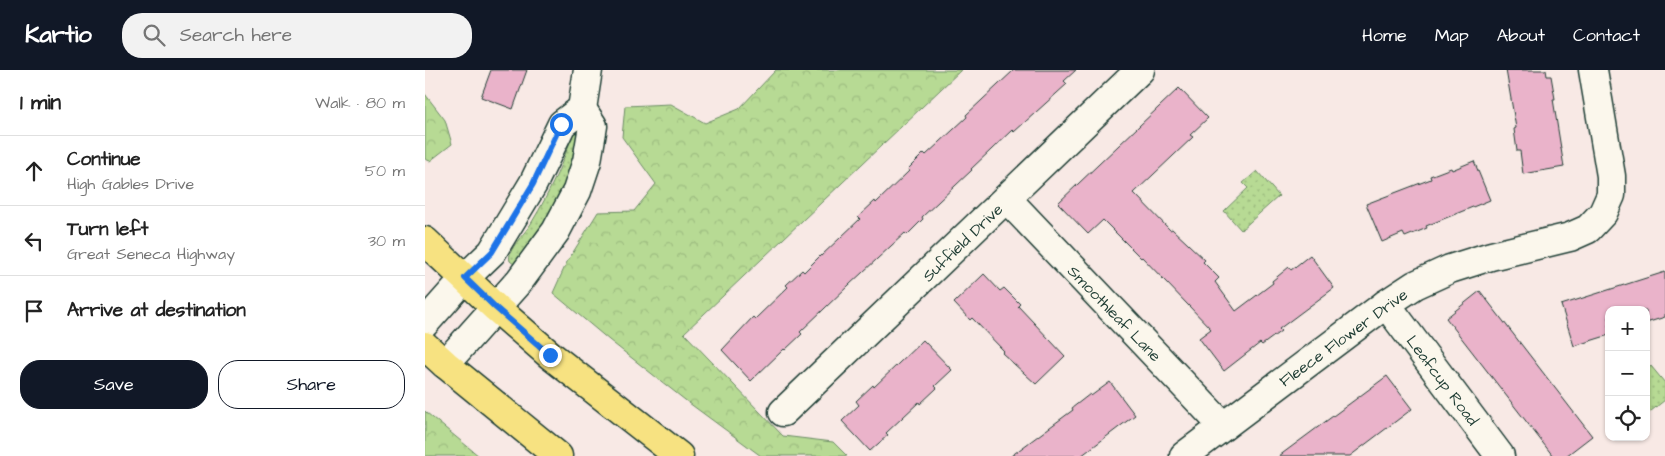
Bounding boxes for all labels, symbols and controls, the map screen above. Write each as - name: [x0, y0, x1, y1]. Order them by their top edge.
- search box: [122, 13, 472, 58]
- text: Kartio: [25, 18, 92, 52]
- icon: search: [140, 21, 168, 49]
- text: Search here: [180, 22, 292, 49]
- text: Home: [1362, 23, 1407, 48]
- text: Map: [1435, 23, 1469, 48]
- text: About: [1497, 23, 1545, 48]
- text: Contact: [1573, 23, 1640, 48]
- text: 1 min: [20, 88, 61, 117]
- text: Walk · 80 m: [315, 92, 405, 114]
- route start: [550, 113, 573, 136]
- text: Continue: [67, 146, 141, 173]
- icon: ahead: [20, 157, 48, 185]
- text: 50 m: [365, 160, 405, 182]
- text: High Gables Drive: [67, 173, 194, 195]
- street label: Suffield Drive: [918, 198, 1008, 287]
- text: Turn left: [67, 216, 148, 243]
- icon: left: [20, 227, 48, 255]
- text: 30 m: [368, 230, 405, 252]
- text: Great Seneca Highway: [67, 243, 235, 265]
- street label: Smoothleaf Lane: [1063, 261, 1166, 367]
- street label: Fleece Flower Drive: [1275, 283, 1413, 392]
- icon: arrive: [20, 297, 48, 325]
- text: Arrive at destination: [67, 297, 246, 324]
- map controls: [1605, 306, 1650, 441]
- button: +: [1605, 306, 1650, 351]
- street label: Leafcup Road: [1401, 331, 1483, 430]
- route end: [539, 344, 562, 367]
- button: −: [1605, 351, 1650, 396]
- button: Save: [20, 360, 208, 409]
- button: Share: [218, 360, 405, 409]
- button: locate: [1605, 396, 1650, 441]

